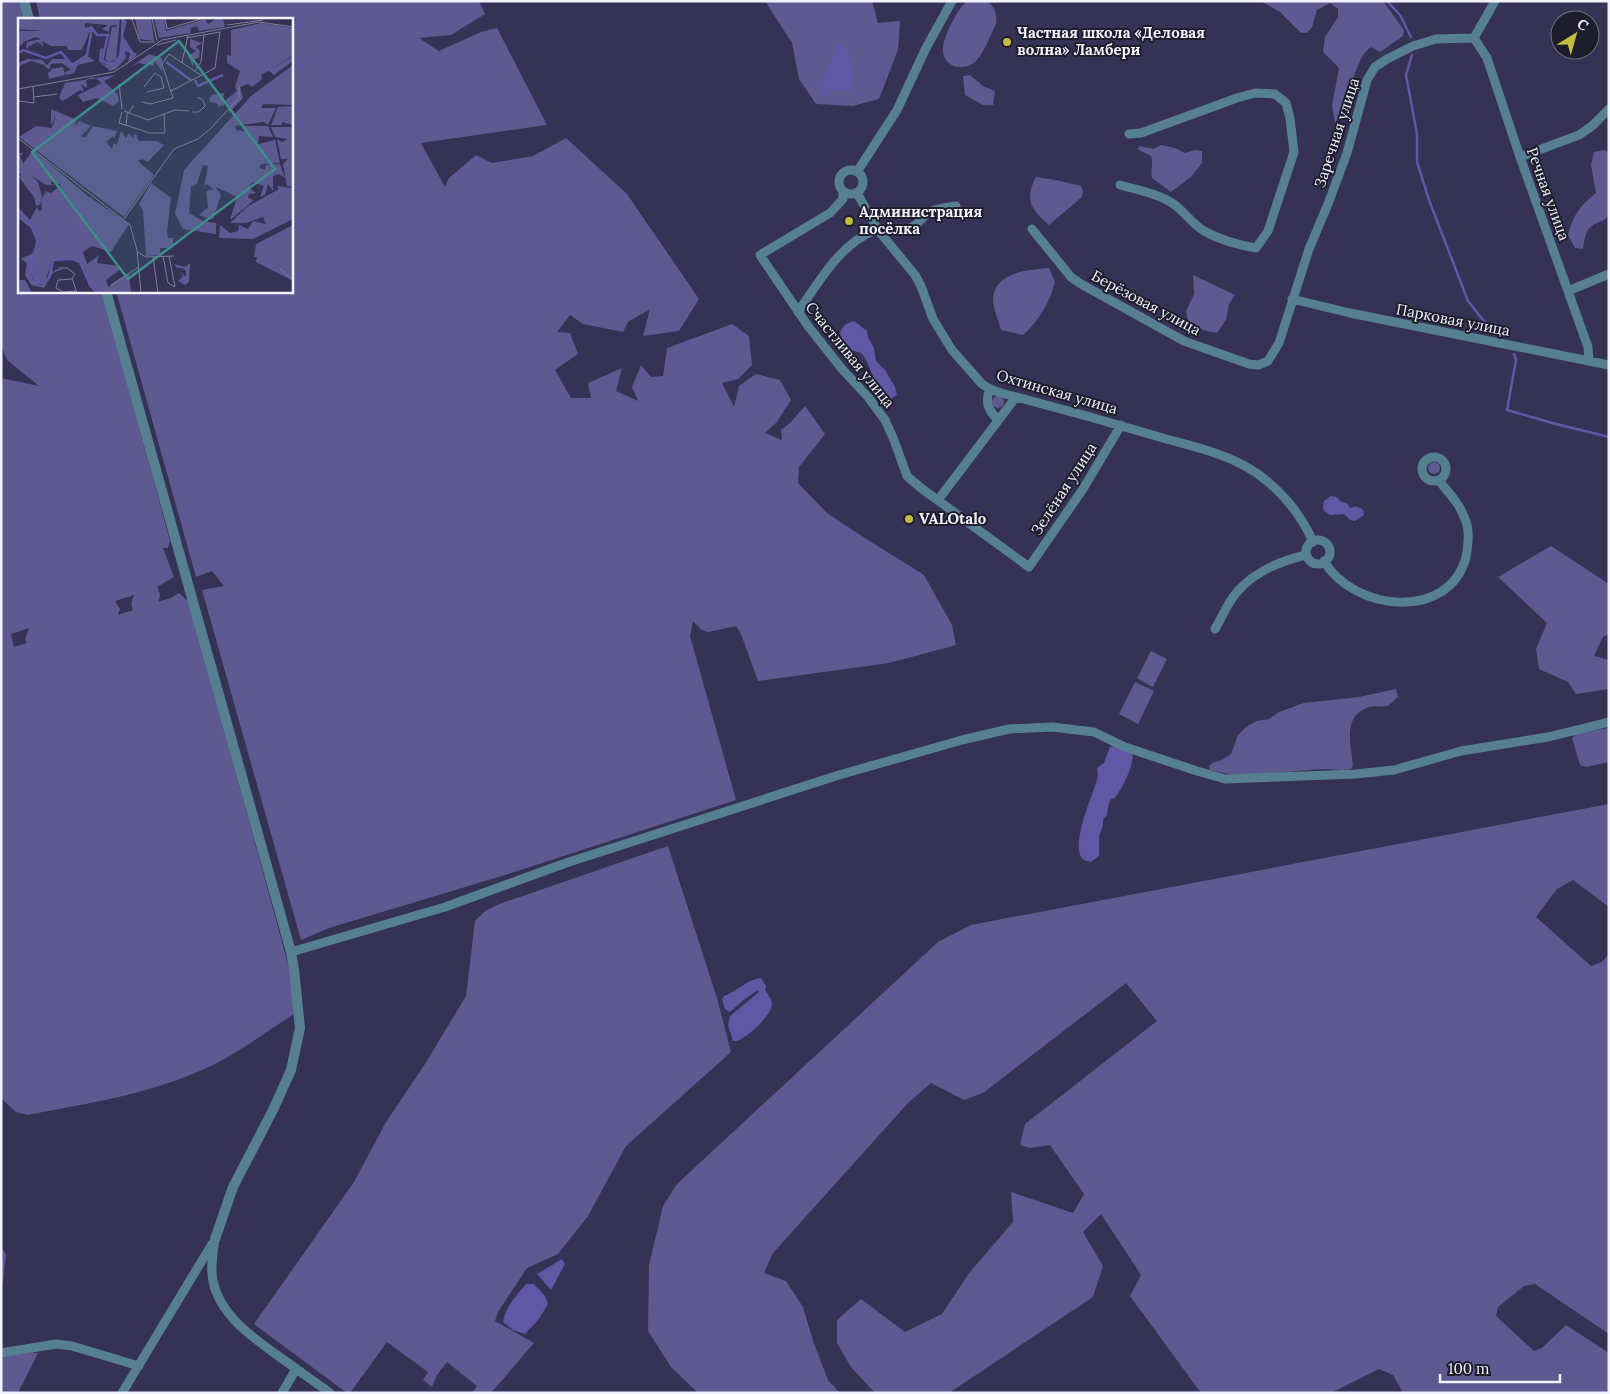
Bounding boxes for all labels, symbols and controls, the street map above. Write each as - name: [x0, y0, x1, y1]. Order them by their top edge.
- north arrow: [1550, 10, 1600, 60]
- text: С: [1574, 15, 1592, 35]
- inset map: [18, 18, 292, 292]
- place label: Частная школа «Деловая волна» Ламбери: [1017, 23, 1205, 59]
- marker: Частная школа «Деловая волна» Ламбери: [1001, 36, 1013, 48]
- street label: Заречная улица: [1310, 75, 1363, 190]
- street label: Речная улица: [1523, 145, 1574, 243]
- place label: Администрация посёлка: [859, 202, 982, 238]
- marker: Администрация посёлка: [843, 215, 855, 227]
- street label: Берёзовая улица: [1088, 266, 1204, 339]
- street label: Счастливая улица: [802, 298, 899, 412]
- street label: Парковая улица: [1395, 299, 1512, 340]
- street label: Охтинская улица: [994, 365, 1120, 418]
- street label: Зелёная улица: [1027, 439, 1101, 539]
- place label: VALOtalo: [919, 509, 987, 528]
- marker: VALOtalo: [903, 513, 915, 525]
- scale bar: [1440, 1352, 1560, 1384]
- text: 100 m: [1448, 1359, 1489, 1378]

